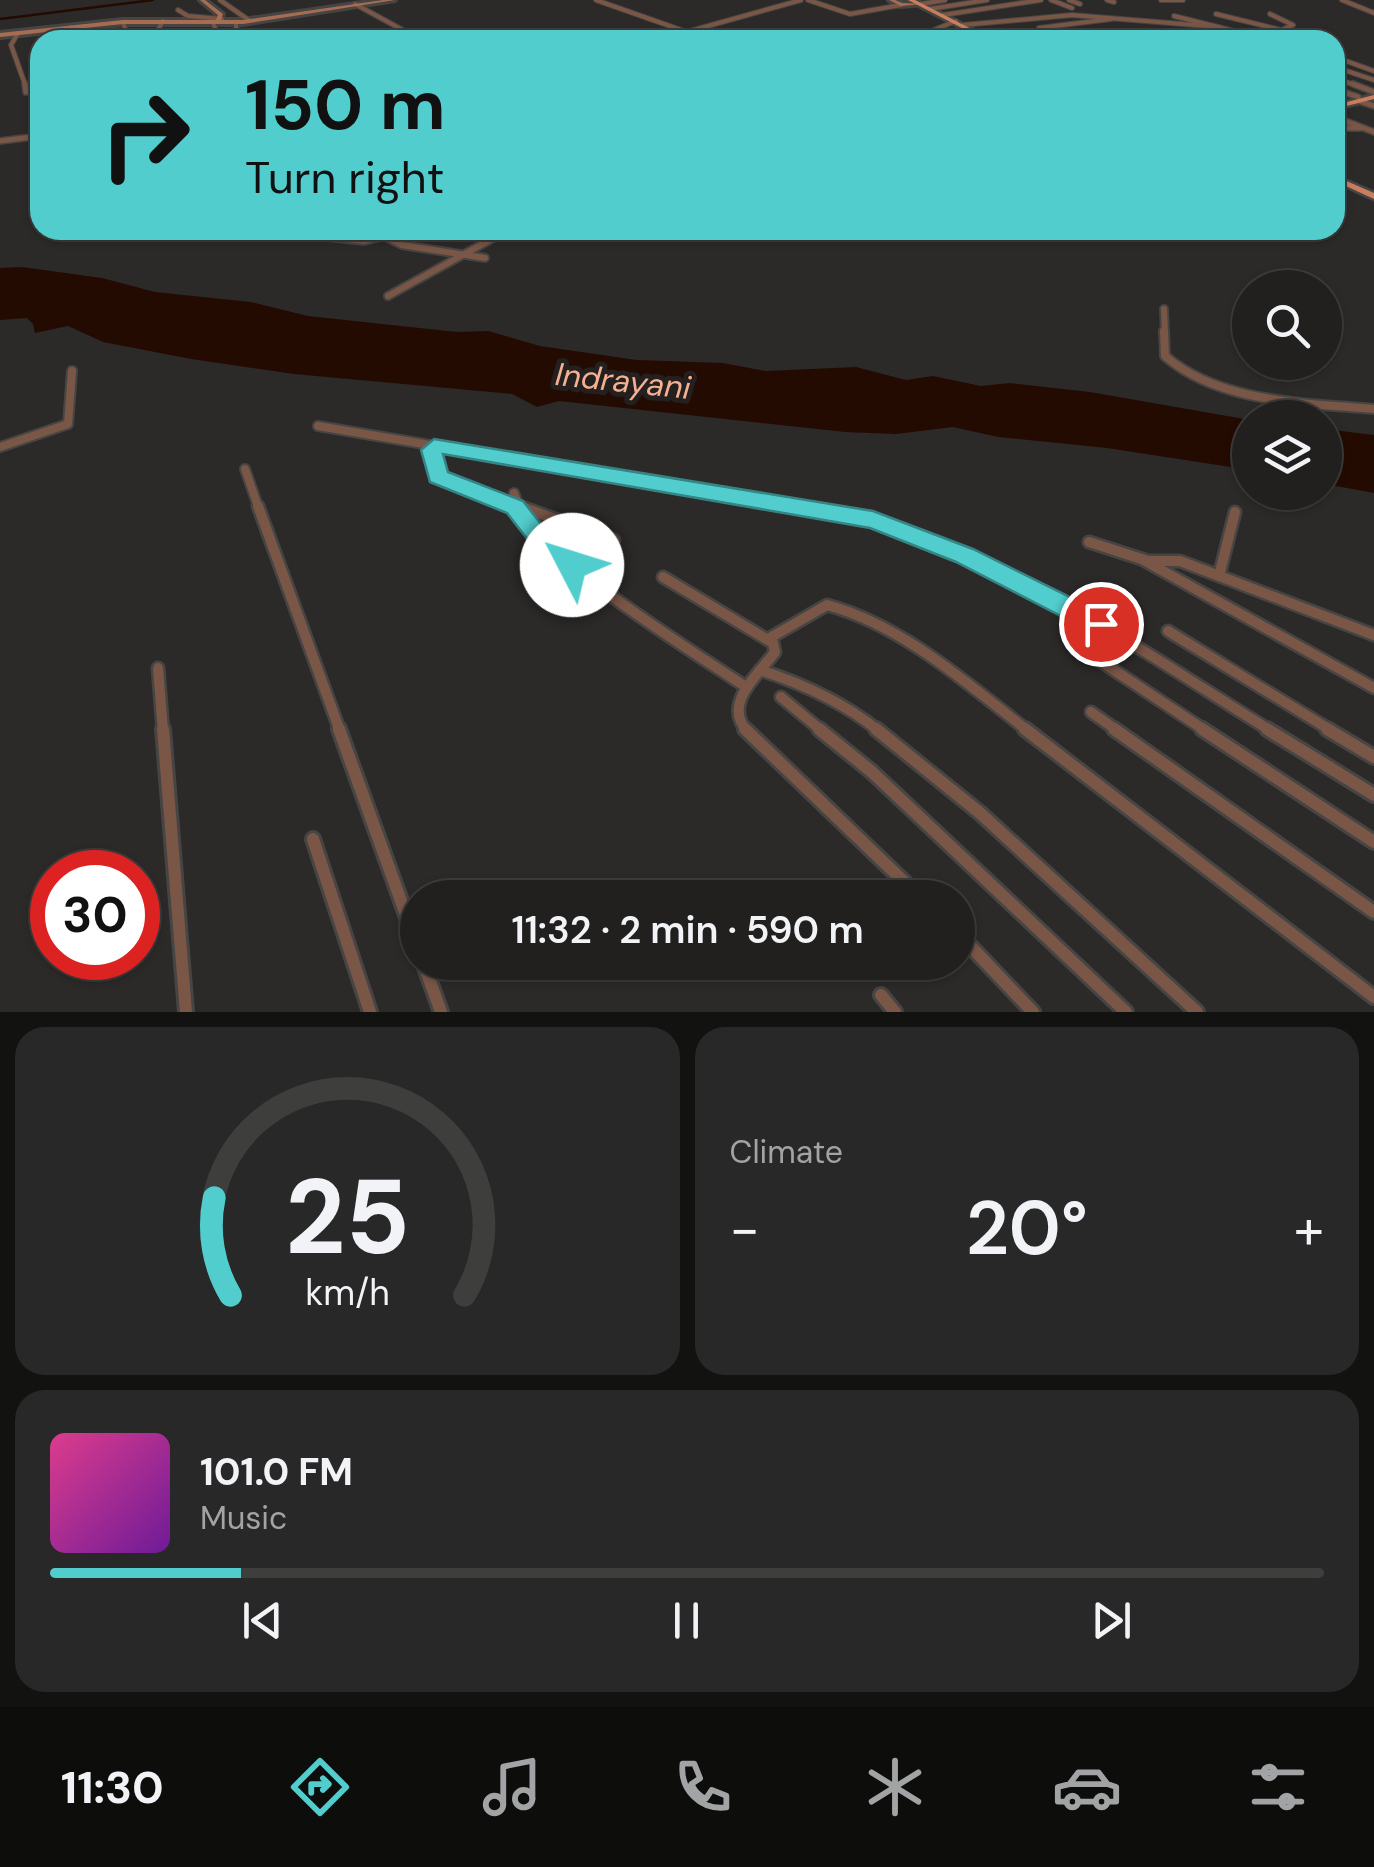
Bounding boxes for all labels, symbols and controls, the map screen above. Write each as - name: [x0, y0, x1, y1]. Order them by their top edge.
- text: 150 m: [245, 60, 446, 151]
- icon: right: [80, 70, 210, 200]
- text: Turn right: [245, 148, 444, 207]
- map controls: [1232, 270, 1342, 510]
- button: search: [1232, 270, 1342, 380]
- water label: Indrayani: [553, 353, 694, 409]
- button: layers: [1232, 400, 1342, 510]
- position arrow: [520, 513, 624, 617]
- pin: [1059, 582, 1144, 667]
- icon: arrive: [1074, 597, 1129, 652]
- speed limit sign: 30: [30, 850, 160, 980]
- text: 11:32 · 2 min · 590 m: [511, 905, 864, 955]
- text: Climate: [730, 1131, 843, 1173]
- text: 25: [285, 1150, 410, 1285]
- text: 20°: [966, 1180, 1088, 1277]
- text: −: [730, 1193, 760, 1265]
- text: +: [1294, 1193, 1324, 1265]
- text: km/h: [305, 1270, 389, 1316]
- text: 101.0 FM: [200, 1447, 353, 1497]
- text: Music: [200, 1497, 287, 1539]
- icon: previous: [235, 1593, 290, 1648]
- icon: pause: [659, 1593, 714, 1648]
- icon: next: [1084, 1593, 1139, 1648]
- icon: directions: [285, 1752, 355, 1822]
- icon: music: [477, 1752, 547, 1822]
- icon: phone: [668, 1752, 738, 1822]
- icon: climate: [860, 1752, 930, 1822]
- icon: car: [1052, 1752, 1122, 1822]
- icon: filters: [1243, 1752, 1313, 1822]
- text: 11:30: [61, 1758, 164, 1817]

